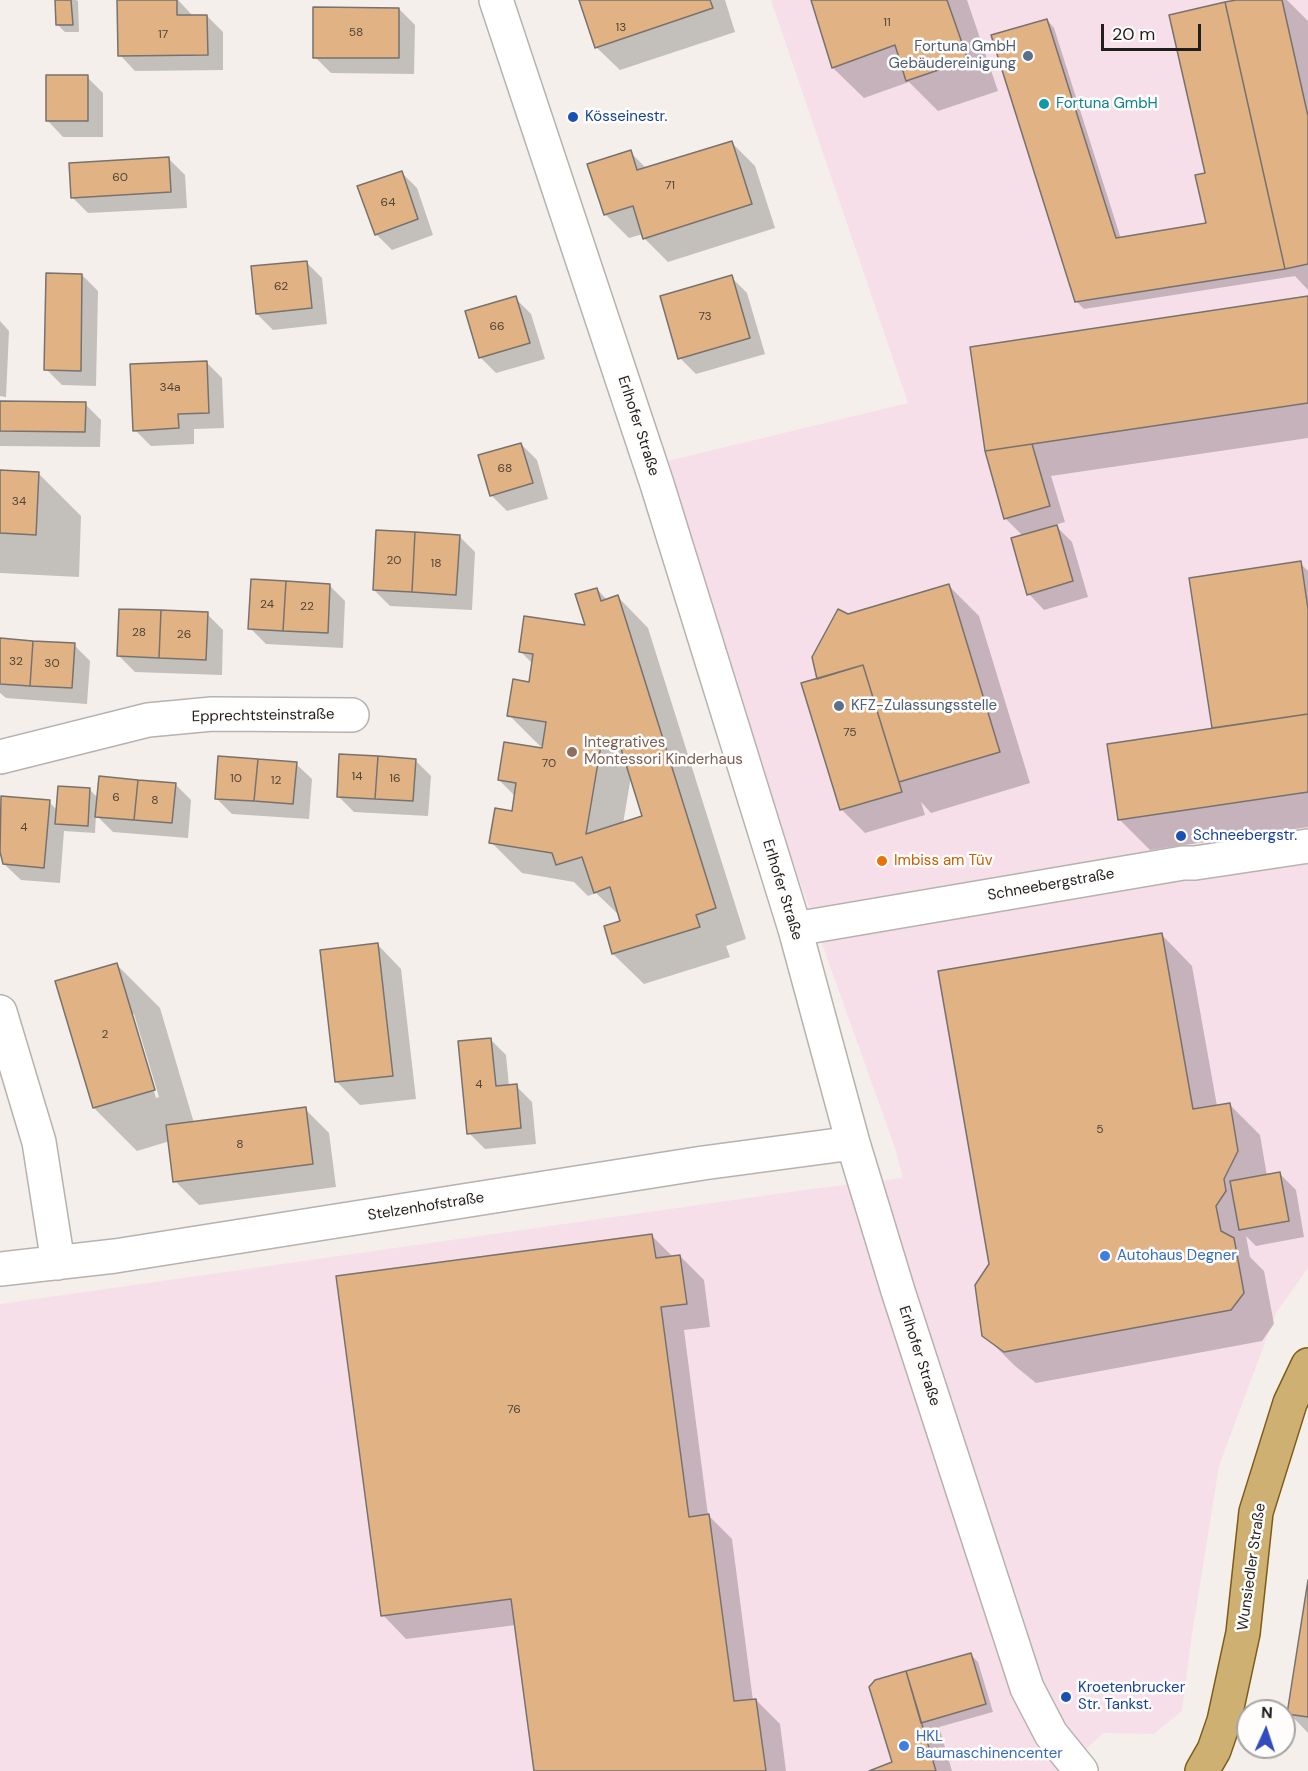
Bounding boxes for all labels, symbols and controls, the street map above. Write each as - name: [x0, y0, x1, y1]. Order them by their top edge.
- scale bar: [1104, 12, 1204, 50]
- house number: 11: [883, 16, 891, 30]
- house number: 13: [616, 21, 626, 35]
- text: 20 m: [1112, 22, 1155, 46]
- house number: 58: [349, 26, 363, 40]
- house number: 17: [158, 28, 168, 42]
- place label: Fortuna GmbH Gebäudereinigung: [889, 38, 1016, 73]
- marker: Fortuna GmbH Gebäudereinigung: [1021, 49, 1035, 63]
- place label: Fortuna GmbH: [1056, 95, 1158, 113]
- marker: Fortuna GmbH: [1037, 97, 1051, 111]
- place label: Kösseinestr.: [585, 108, 667, 126]
- marker: Kösseinestr.: [566, 110, 580, 124]
- house number: 60: [112, 171, 128, 185]
- house number: 71: [665, 179, 675, 193]
- house number: 64: [381, 196, 395, 210]
- house number: 62: [274, 280, 288, 294]
- house number: 73: [698, 310, 712, 324]
- house number: 66: [489, 320, 505, 334]
- street label: Erlhofer Straße: [613, 374, 663, 478]
- house number: 34a: [160, 381, 180, 395]
- house number: 68: [498, 462, 512, 476]
- house number: 34: [12, 495, 26, 509]
- house number: 20: [387, 554, 401, 568]
- house number: 18: [430, 557, 442, 571]
- house number: 24: [260, 598, 274, 612]
- house number: 22: [300, 600, 314, 614]
- house number: 28: [132, 626, 146, 640]
- house number: 26: [177, 628, 191, 642]
- house number: 32: [9, 655, 23, 669]
- house number: 30: [44, 657, 60, 671]
- place label: KFZ-Zulassungsstelle: [851, 697, 997, 715]
- marker: KFZ-Zulassungsstelle: [832, 699, 846, 713]
- street label: Epprechtsteinstraße: [191, 706, 335, 726]
- house number: 75: [843, 726, 857, 740]
- place label: Integratives Montessori Kinderhaus: [584, 734, 743, 769]
- marker: Integratives Montessori Kinderhaus: [565, 745, 579, 759]
- house number: 70: [542, 757, 556, 771]
- house number: 14: [351, 770, 363, 784]
- house number: 10: [230, 772, 242, 786]
- house number: 16: [389, 772, 401, 786]
- house number: 12: [271, 774, 281, 788]
- house number: 6: [112, 791, 120, 805]
- house number: 8: [151, 794, 159, 808]
- house number: 4: [20, 821, 28, 835]
- place label: Schneebergstr.: [1193, 827, 1297, 845]
- marker: Schneebergstr.: [1174, 829, 1188, 843]
- street label: Erlhofer Straße: [758, 838, 806, 942]
- place label: Imbiss am Tüv: [894, 852, 993, 870]
- marker: Imbiss am Tüv: [875, 854, 889, 868]
- street label: Schneebergstraße: [986, 865, 1116, 905]
- house number: 2: [102, 1028, 108, 1042]
- house number: 4: [475, 1078, 483, 1092]
- house number: 5: [1096, 1123, 1104, 1137]
- house number: 8: [236, 1138, 244, 1152]
- street label: Stelzenhofstraße: [367, 1189, 485, 1225]
- place label: Autohaus Degner: [1117, 1247, 1237, 1265]
- marker: Autohaus Degner: [1098, 1249, 1112, 1263]
- street label: Erlhofer Straße: [894, 1304, 944, 1408]
- house number: 76: [507, 1403, 521, 1417]
- street label: Wunsiedler Straße: [1234, 1502, 1270, 1632]
- place label: Kroetenbrucker Str. Tankst.: [1078, 1679, 1185, 1714]
- marker: Kroetenbrucker Str. Tankst.: [1059, 1690, 1073, 1704]
- north arrow: [1236, 1699, 1296, 1759]
- text: N: [1260, 1702, 1273, 1723]
- place label: HKL Baumaschinencenter: [916, 1728, 1063, 1763]
- marker: HKL Baumaschinencenter: [897, 1739, 911, 1753]

